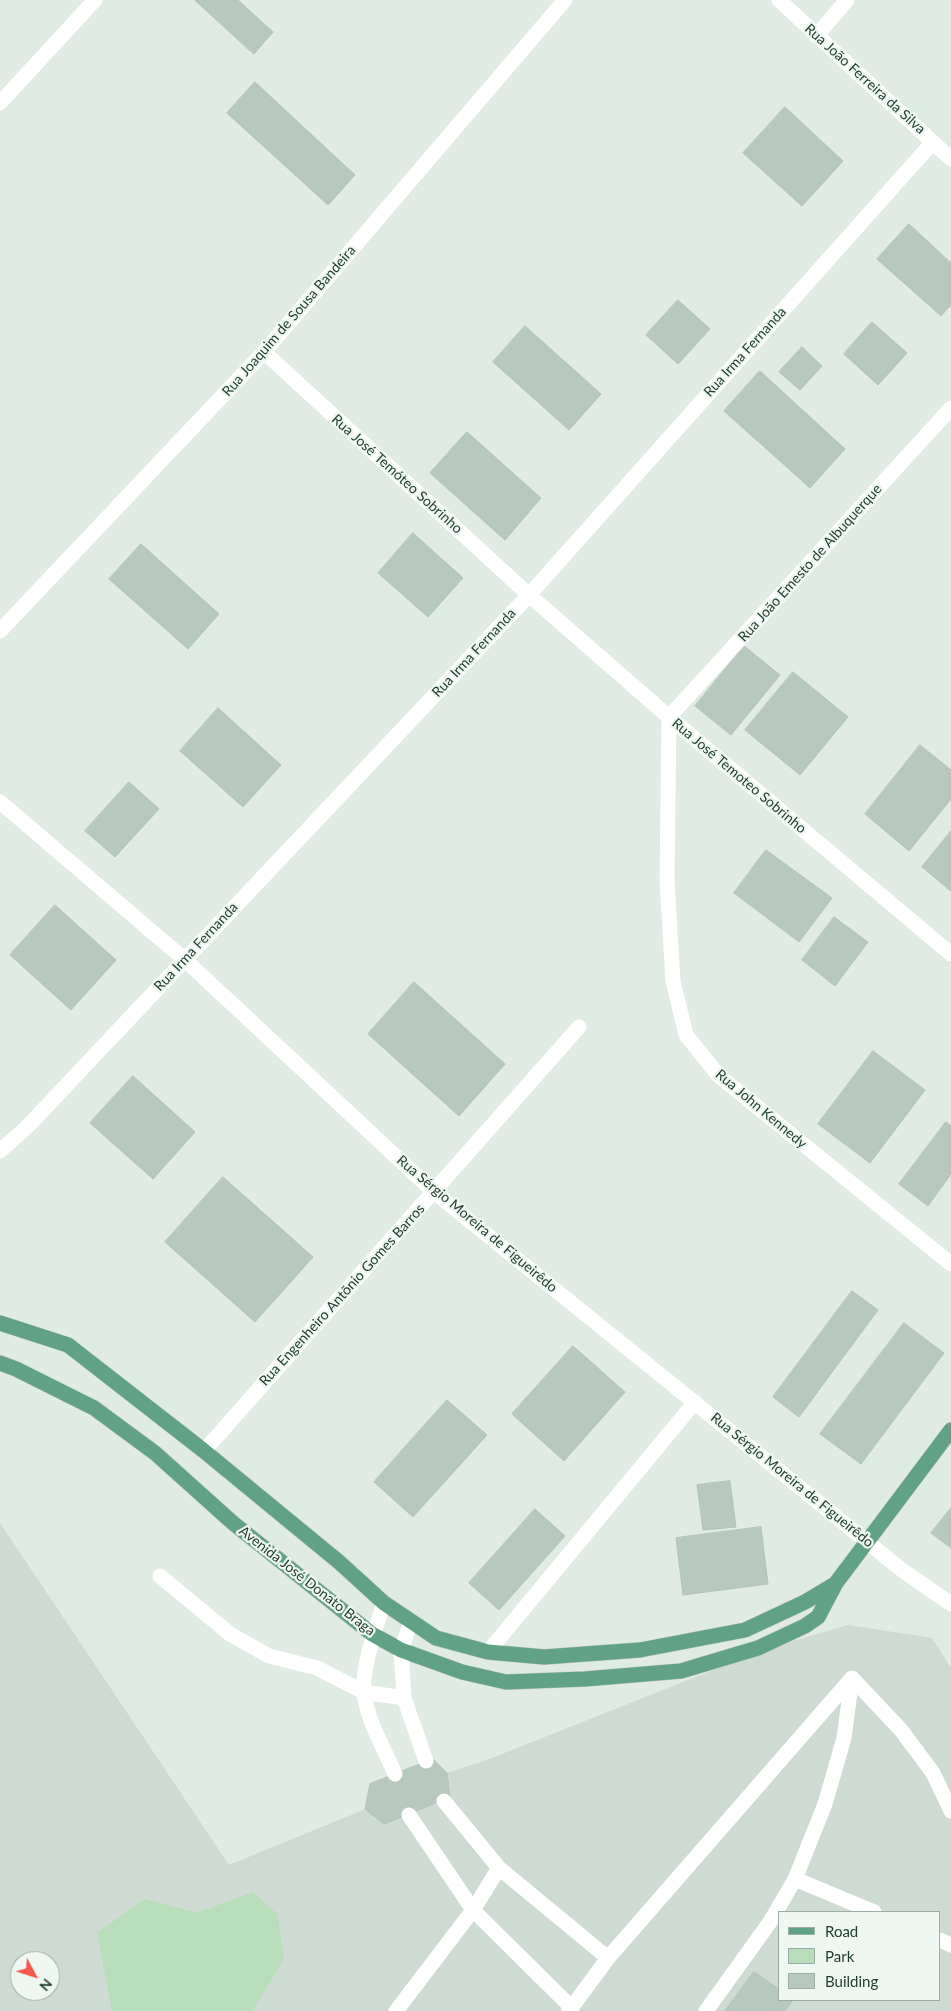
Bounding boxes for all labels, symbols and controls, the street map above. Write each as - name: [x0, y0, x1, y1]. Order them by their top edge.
- street label: Rua João Ferreira da Silva: [801, 20, 929, 138]
- street label: Rua Joaquim de Sousa Bandeira: [219, 242, 359, 400]
- street label: Rua Irma Fernanda: [700, 304, 790, 400]
- street label: Rua José Temóteo Sobrinho: [328, 411, 466, 537]
- street label: Rua João Emesto de Albuquerque: [735, 481, 885, 645]
- street label: Rua Irma Fernanda: [429, 605, 519, 701]
- street label: Rua José Temoteo Sobrinho: [668, 715, 810, 837]
- street label: Rua Irma Fernanda: [151, 899, 241, 995]
- street label: Rua John Kennedy: [712, 1066, 810, 1152]
- street label: Rua Sérgio Moreira de Figueirêdo: [393, 1152, 561, 1296]
- street label: Rua Engenheiro Antõnio Gomes Barros: [256, 1201, 428, 1389]
- street label: Rua Sérgio Moreira de Figueirêdo: [707, 1409, 877, 1551]
- street label: Avenida José Donato Braga: [236, 1523, 378, 1639]
- legend: [778, 1911, 941, 2001]
- text: Road: [825, 1922, 858, 1940]
- text: Park: [825, 1947, 854, 1965]
- north arrow: [10, 1951, 60, 2001]
- text: Building: [825, 1972, 878, 1990]
- text: N: [36, 1976, 56, 1995]

